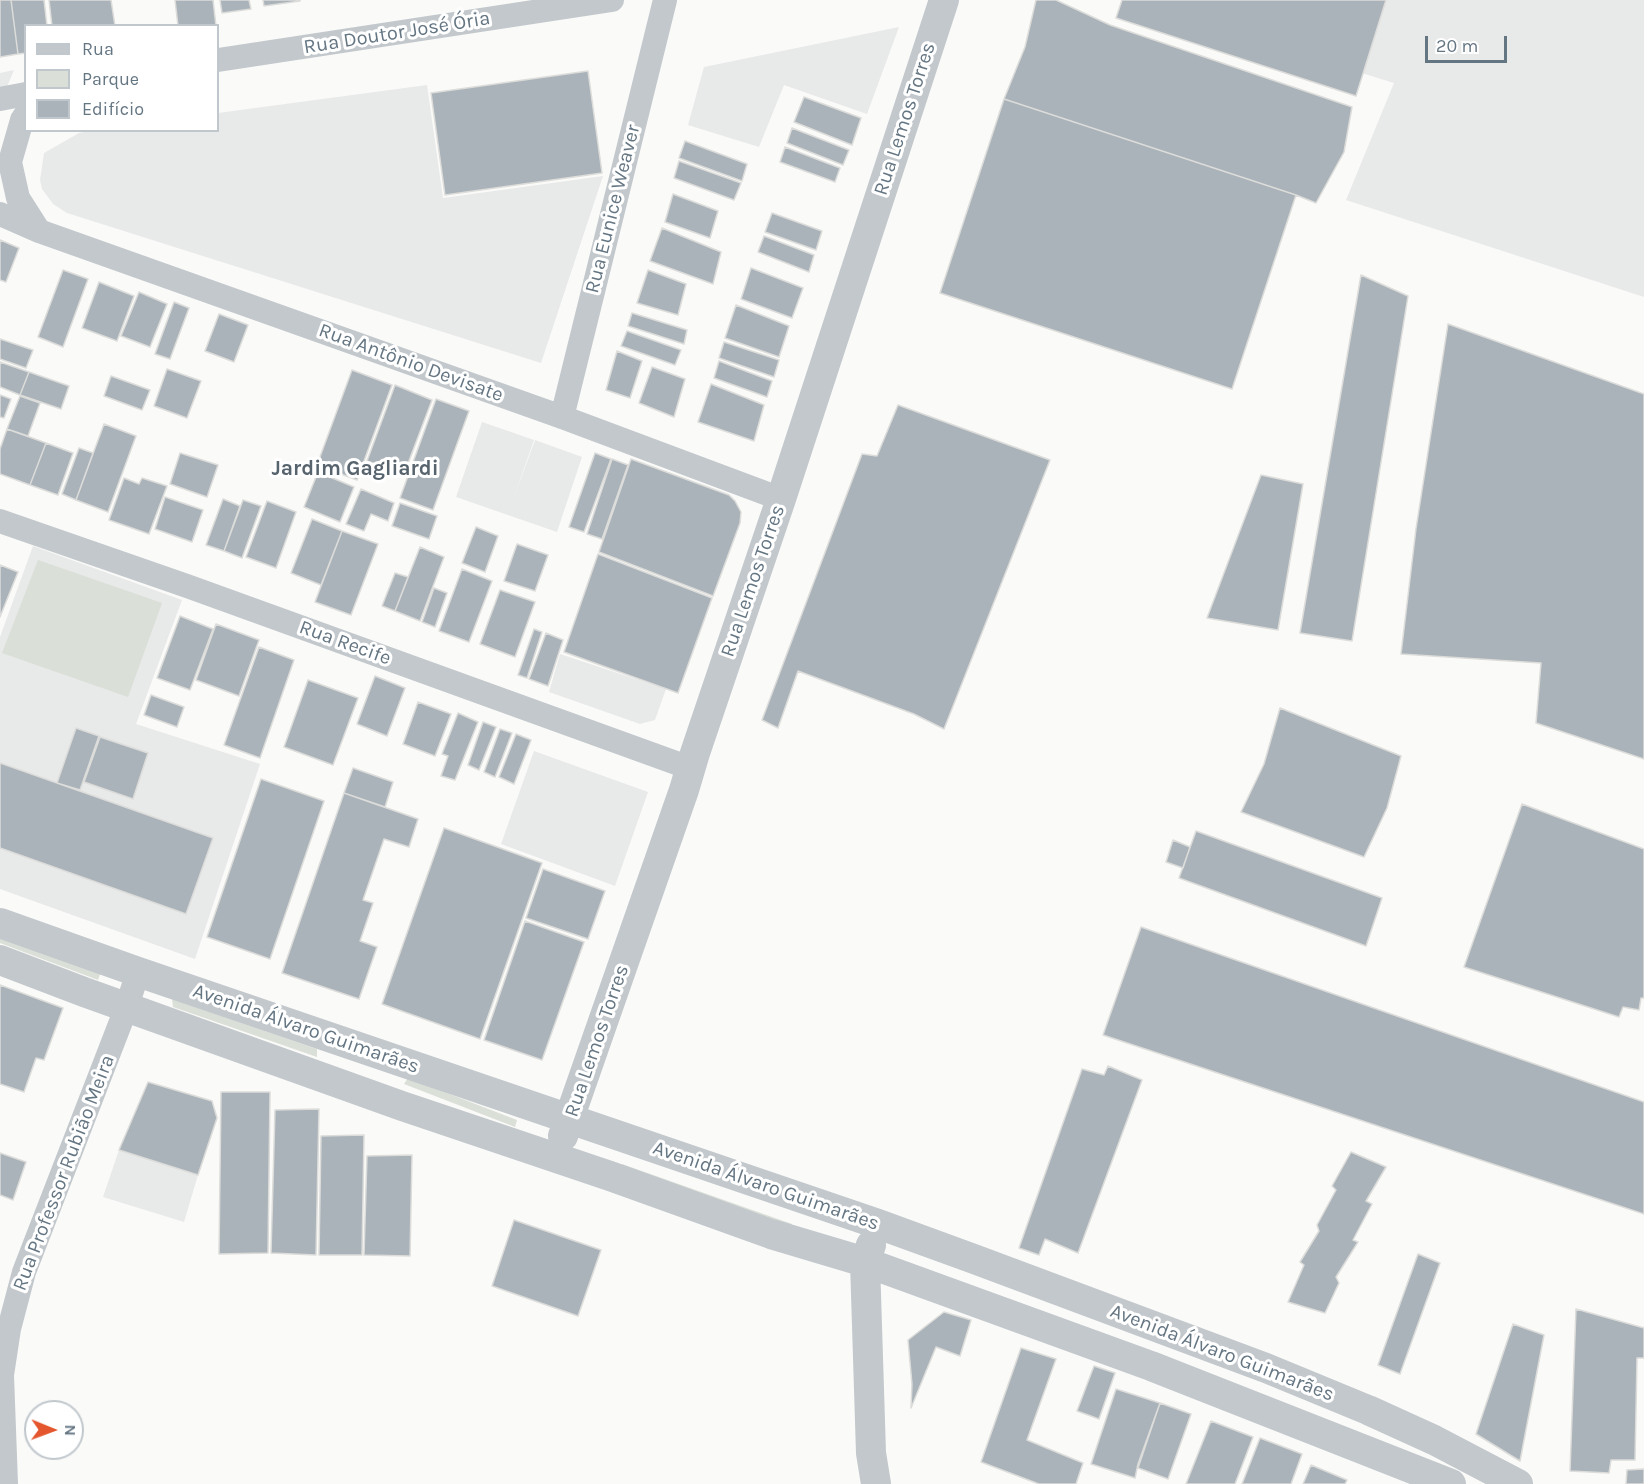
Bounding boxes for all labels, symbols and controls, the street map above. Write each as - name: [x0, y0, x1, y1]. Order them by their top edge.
- street label: Rua Doutor José Ória: [302, 6, 492, 60]
- legend: [24, 24, 219, 132]
- scale bar: [1428, 24, 1510, 62]
- text: 20 m: [1436, 35, 1478, 57]
- text: Rua: [82, 38, 114, 60]
- street label: Rua Lemos Torres: [869, 40, 941, 198]
- text: Parque: [82, 68, 139, 90]
- text: Edifício: [82, 98, 144, 120]
- street label: Rua Eunice Weaver: [580, 122, 646, 296]
- street label: Rua Antônio Devisate: [315, 318, 507, 408]
- district label: Jardim Gagliardi: [271, 456, 439, 482]
- street label: Rua Lemos Torres: [716, 502, 790, 660]
- street label: Rua Recife: [296, 615, 394, 671]
- street label: Rua Lemos Torres: [560, 962, 634, 1120]
- street label: Avenida Álvaro Guimarães: [190, 979, 422, 1079]
- street label: Rua Professor Rubião Meira: [8, 1052, 120, 1294]
- street label: Avenida Álvaro Guimarães: [650, 1136, 882, 1236]
- street label: Avenida Álvaro Guimarães: [1107, 1299, 1337, 1407]
- north arrow: [24, 1400, 84, 1460]
- text: N: [61, 1424, 80, 1436]

